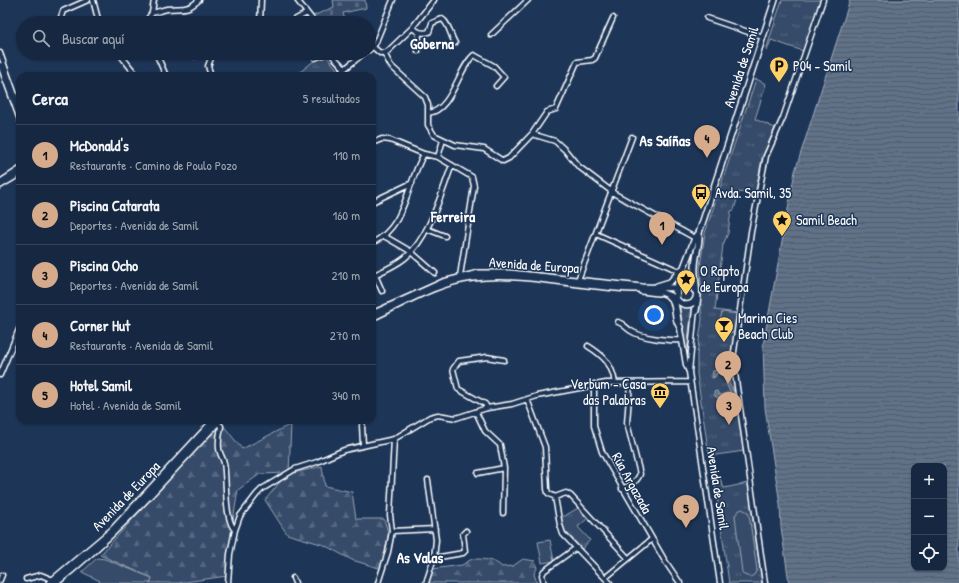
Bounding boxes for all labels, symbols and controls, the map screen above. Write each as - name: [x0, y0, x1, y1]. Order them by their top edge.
- search box: [16, 16, 376, 60]
- street label: Avenida de Samil: [718, 24, 763, 110]
- icon: search: [30, 27, 52, 49]
- text: Buscar aquí: [62, 28, 125, 49]
- district label: Goberna: [410, 33, 454, 54]
- parking icon: P04 - Samil: [768, 55, 790, 83]
- place label: P04 - Samil: [793, 56, 852, 75]
- text: Cerca: [32, 87, 68, 110]
- text: 5 resultados: [303, 89, 360, 107]
- pin: 4: [694, 125, 720, 158]
- district label: As Saíñas: [639, 130, 691, 151]
- text: McDonald's: [70, 135, 129, 156]
- text: 1: [43, 146, 47, 164]
- text: 110 m: [333, 146, 360, 164]
- text: Restaurante · Camino de Poulo Pozo: [70, 156, 237, 174]
- bus stop icon: Avda. Samil, 35: [690, 182, 712, 210]
- place label: Avda. Samil, 35: [715, 183, 791, 202]
- text: Piscina Catarata: [70, 195, 159, 216]
- text: 2: [42, 206, 48, 224]
- text: 160 m: [332, 206, 360, 224]
- district label: Ferreira: [430, 206, 475, 227]
- place icon: Samil Beach: [771, 209, 793, 237]
- place label: Samil Beach: [796, 210, 857, 229]
- pin: 1: [649, 212, 675, 245]
- text: Deportes · Avenida de Samil: [70, 216, 199, 234]
- street label: Avenida de Europa: [488, 252, 580, 278]
- text: Piscina Ocho: [70, 255, 138, 276]
- place label: O Rapto de Europa: [700, 261, 749, 297]
- text: 3: [42, 266, 48, 284]
- text: 210 m: [332, 266, 360, 284]
- place icon: O Rapto de Europa: [675, 268, 697, 296]
- text: Deportes · Avenida de Samil: [70, 276, 199, 294]
- your location: [644, 305, 664, 325]
- place label: Marina Cies Beach Club: [738, 308, 797, 343]
- text: Corner Hut: [70, 315, 130, 336]
- bar icon: Marina Cies Beach Club: [713, 315, 735, 343]
- text: 4: [43, 326, 47, 344]
- text: 270 m: [330, 326, 360, 344]
- text: Restaurante · Avenida de Samil: [70, 336, 213, 354]
- pin: 2: [715, 351, 741, 384]
- place label: Verbum - Casa das Palabras: [570, 374, 647, 409]
- text: Hotel Samil: [70, 375, 132, 396]
- museum icon: Verbum - Casa das Palabras: [649, 381, 671, 409]
- text: 5: [42, 386, 48, 404]
- text: 340 m: [332, 386, 360, 404]
- pin: 3: [716, 392, 742, 425]
- text: Hotel · Avenida de Samil: [70, 396, 181, 414]
- street label: Avenida de Samil: [703, 445, 735, 531]
- street label: Rúa Argazada: [607, 449, 657, 518]
- street label: Avenida de Europa: [87, 456, 165, 535]
- map controls: [911, 463, 947, 571]
- button: +: [911, 463, 947, 499]
- pin: 5: [673, 495, 699, 528]
- button: −: [911, 499, 947, 535]
- button: locate: [911, 535, 947, 571]
- district label: As Valas: [397, 547, 443, 568]

